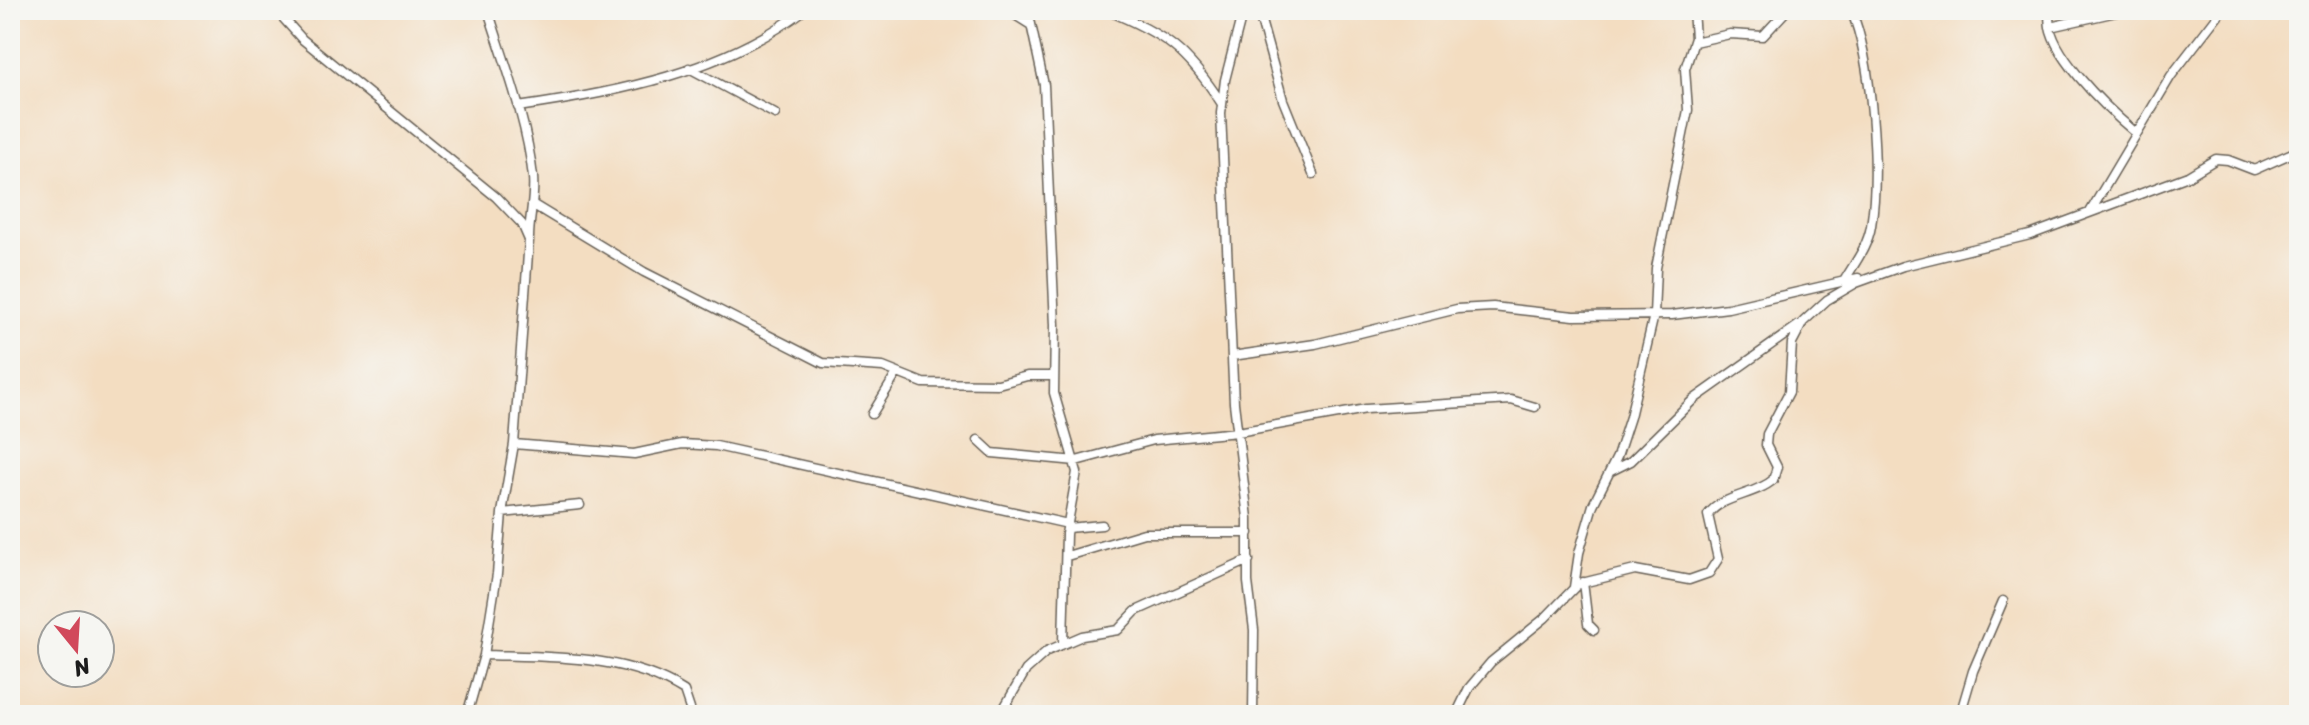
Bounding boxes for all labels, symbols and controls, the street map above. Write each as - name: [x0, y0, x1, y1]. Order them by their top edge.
- north arrow: [36, 609, 116, 689]
- text: N: [68, 646, 96, 689]

